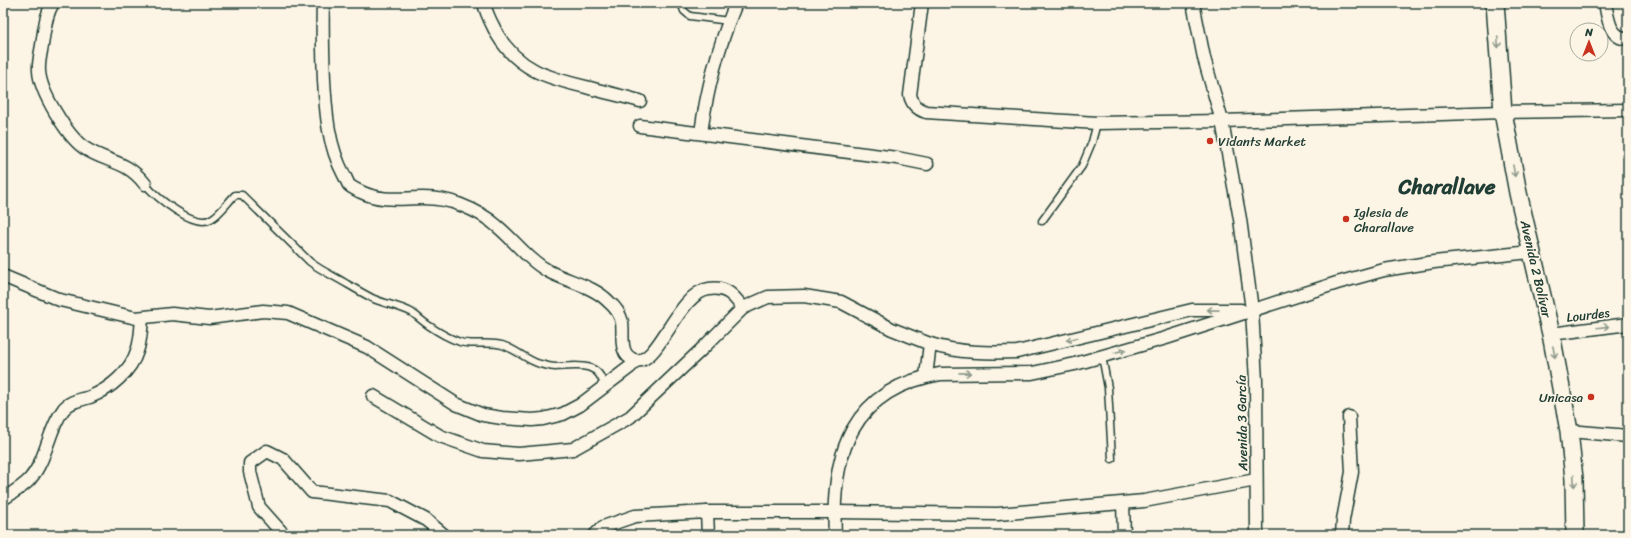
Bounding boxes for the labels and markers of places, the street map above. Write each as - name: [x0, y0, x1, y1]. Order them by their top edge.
- place label: Vidants Market: [1218, 130, 1306, 153]
- marker: Vidants Market: [1205, 136, 1215, 146]
- place label: Iglesia de Charallave: [1353, 201, 1414, 239]
- marker: Iglesia de Charallave: [1341, 214, 1351, 224]
- place label: Unicasa: [1539, 386, 1583, 409]
- marker: Unicasa: [1586, 392, 1596, 402]

